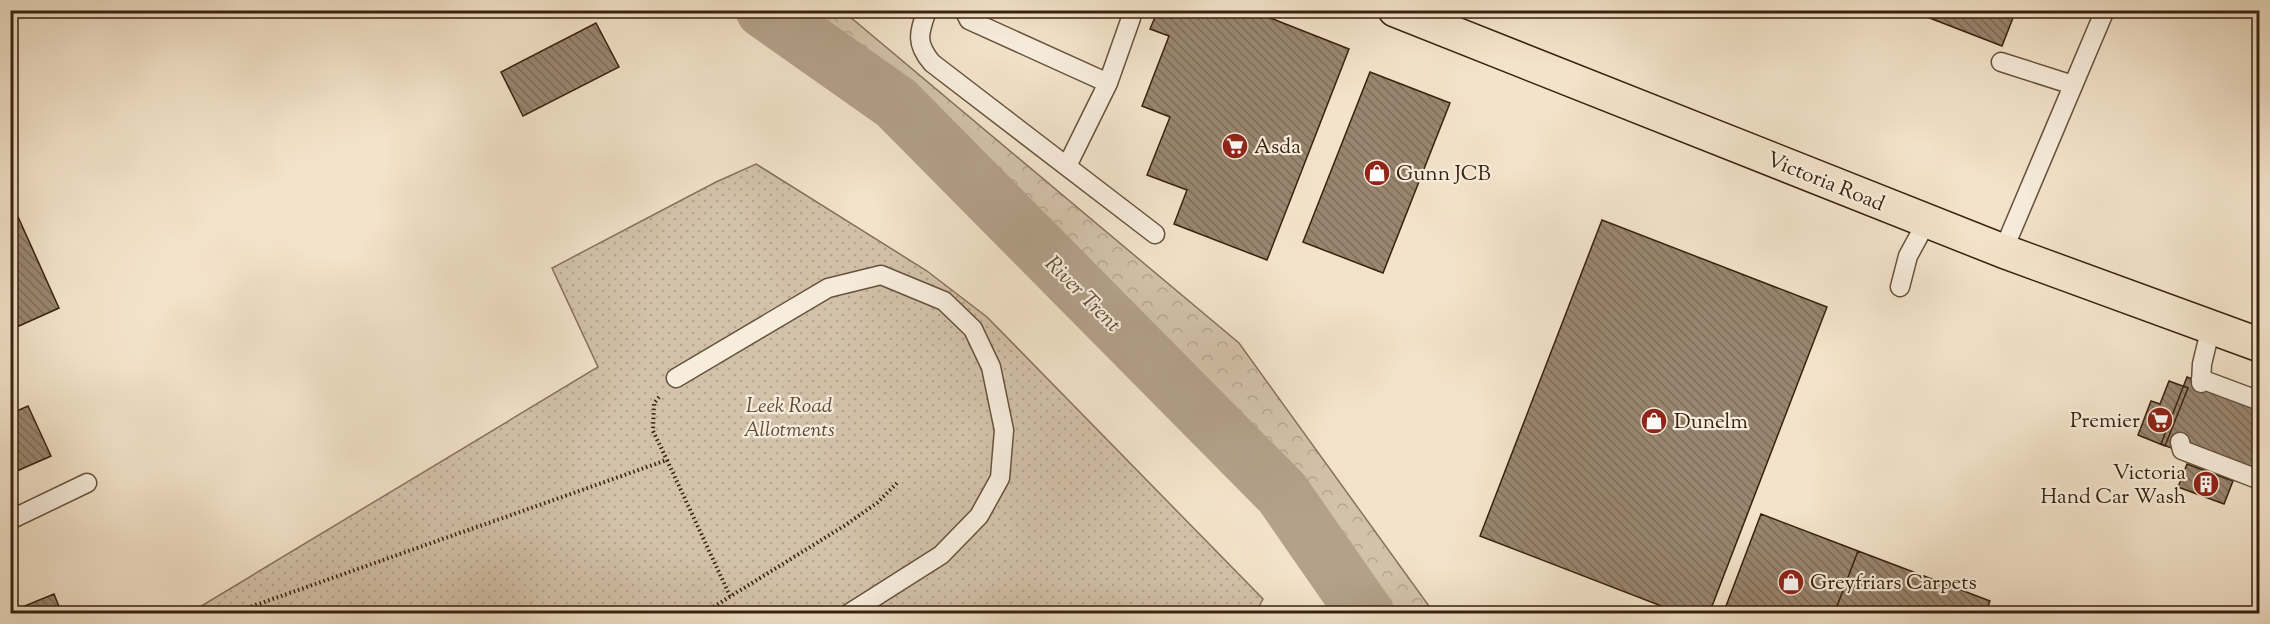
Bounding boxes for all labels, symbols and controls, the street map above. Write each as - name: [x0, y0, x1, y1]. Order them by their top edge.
- supermarket icon: Asda: [1220, 131, 1250, 161]
- place label: Asda: [1254, 133, 1301, 163]
- street label: Victoria Road: [1762, 146, 1889, 220]
- shop icon: Gunn JCB: [1362, 158, 1392, 188]
- place label: Gunn JCB: [1396, 160, 1491, 190]
- water label: River Trent: [1036, 250, 1128, 341]
- park label: Leek Road Allotments: [743, 392, 835, 446]
- supermarket icon: Premier: [2145, 405, 2175, 435]
- shop icon: Dunelm: [1639, 406, 1669, 436]
- place label: Premier: [2070, 407, 2140, 437]
- place label: Dunelm: [1674, 408, 1748, 438]
- place label: Victoria Hand Car Wash: [2040, 459, 2186, 513]
- building icon: Victoria Hand Car Wash: [2191, 469, 2221, 499]
- shop icon: Greyfriars Carpets: [1776, 567, 1806, 597]
- place label: Greyfriars Carpets: [1810, 569, 1977, 599]

